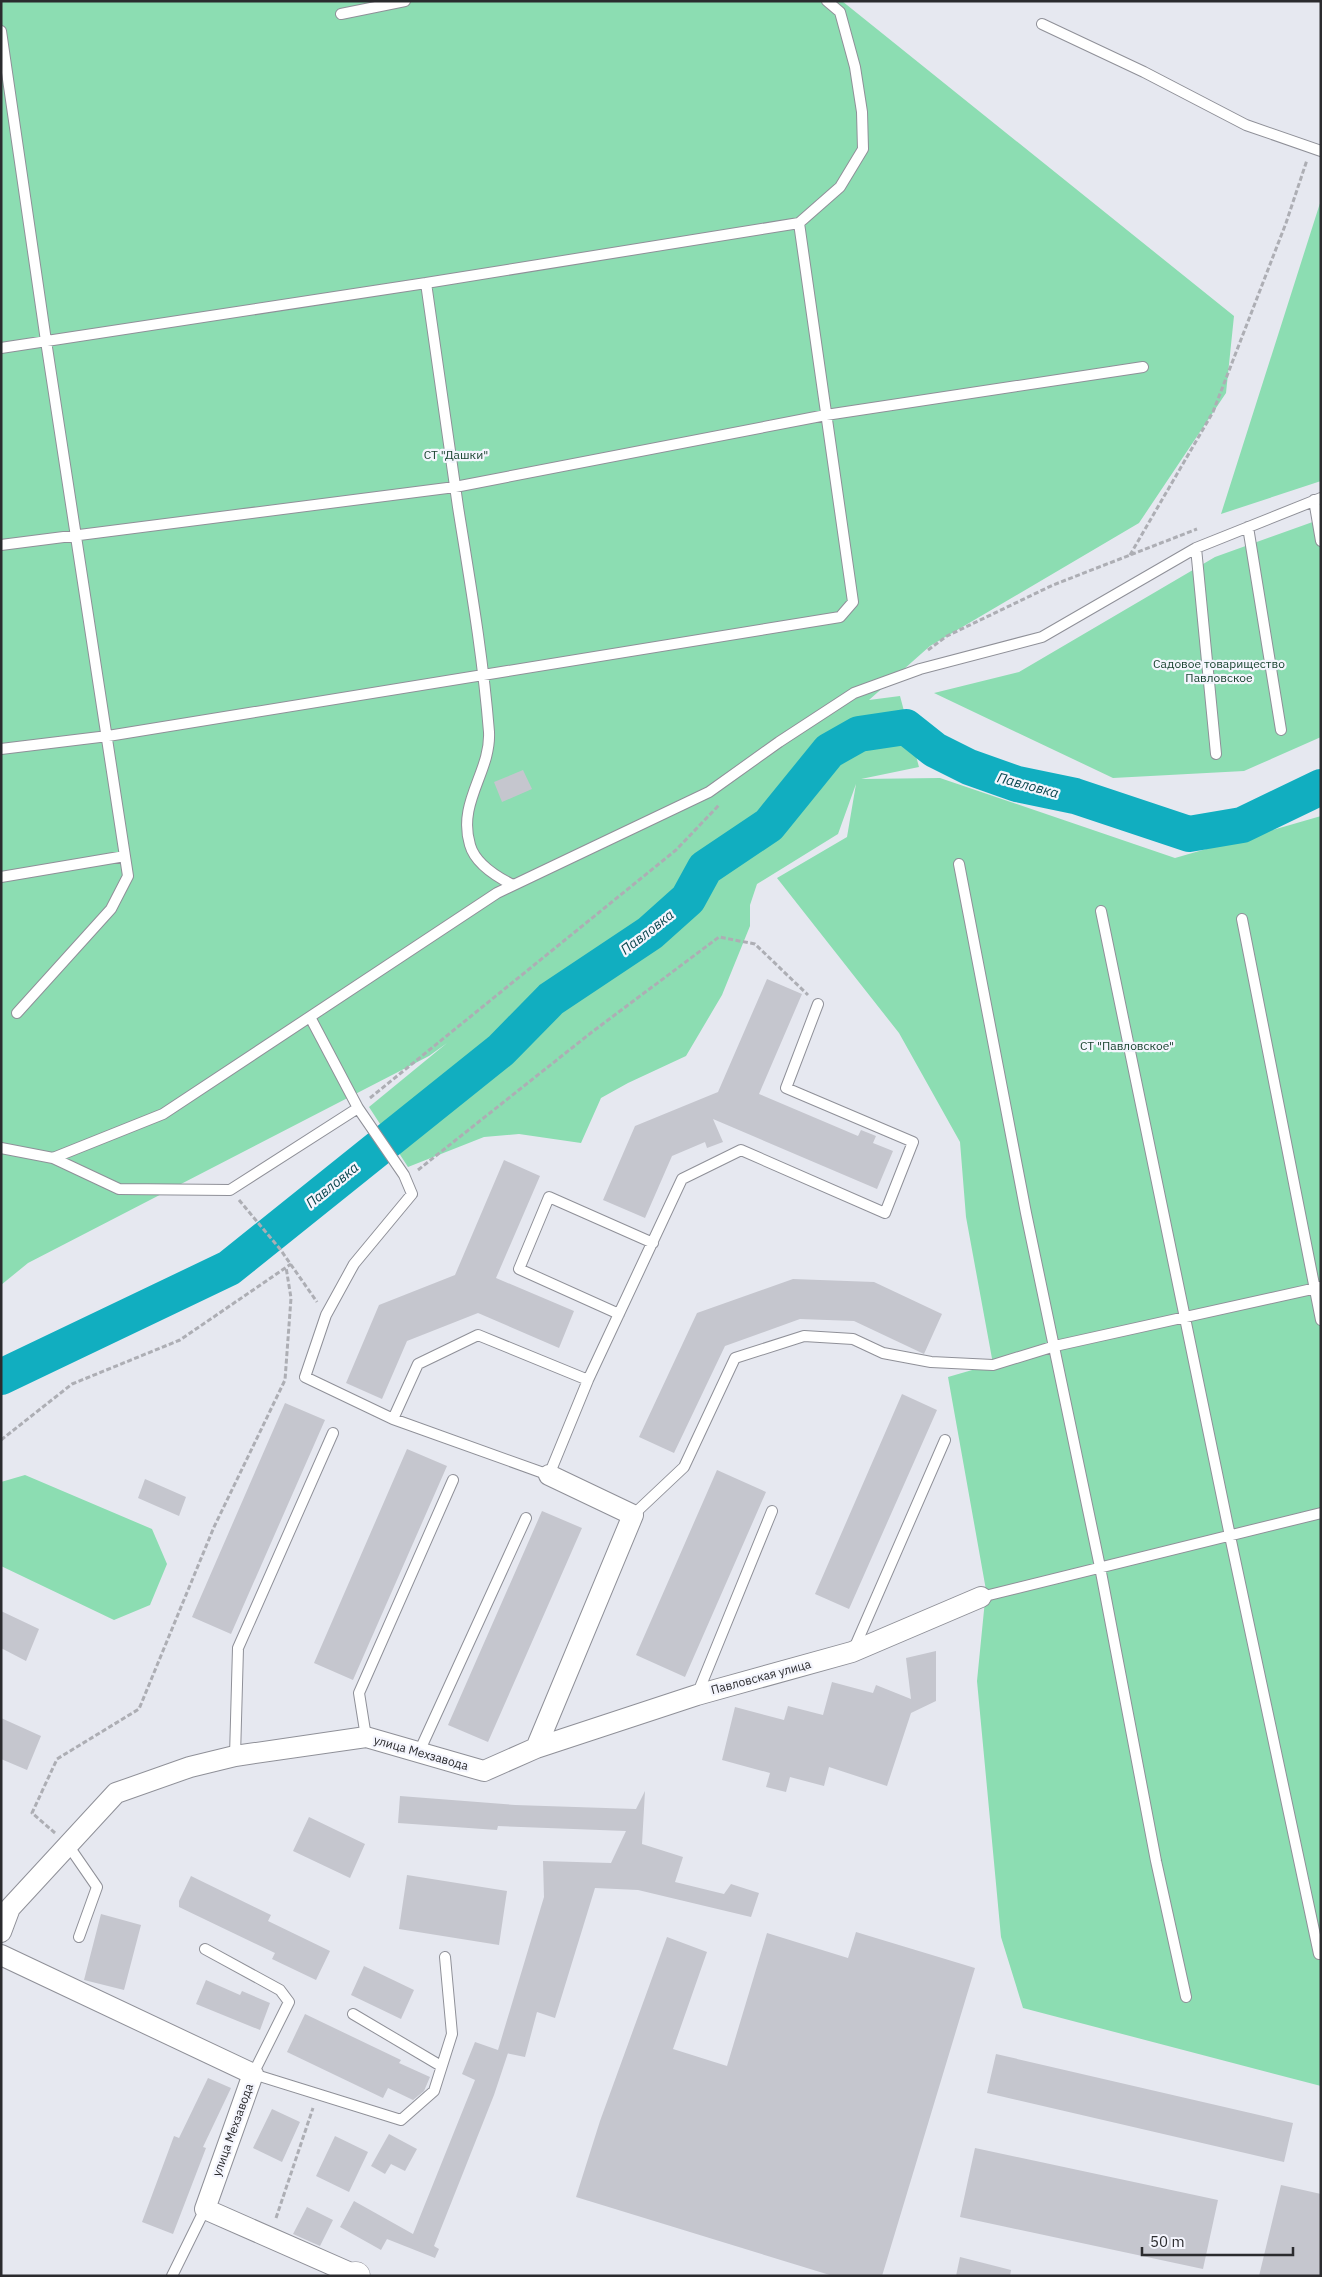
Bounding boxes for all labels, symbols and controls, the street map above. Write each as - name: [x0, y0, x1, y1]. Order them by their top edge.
- park label: СТ "Дашки": [424, 447, 488, 462]
- park label: Садовое товарищество Павловское: [1153, 656, 1285, 685]
- water label: Павловка: [995, 768, 1061, 802]
- water label: Павловка: [617, 905, 677, 959]
- park label: СТ "Павловское": [1080, 1038, 1174, 1053]
- water label: Павловка: [302, 1158, 362, 1212]
- street label: Павловская улица: [709, 1656, 813, 1697]
- street label: улица Мехзавода: [372, 1732, 471, 1773]
- street label: улица Мехзавода: [209, 2081, 256, 2178]
- scale bar: [1142, 2224, 1293, 2256]
- text: 50 m: [1150, 2232, 1185, 2251]

